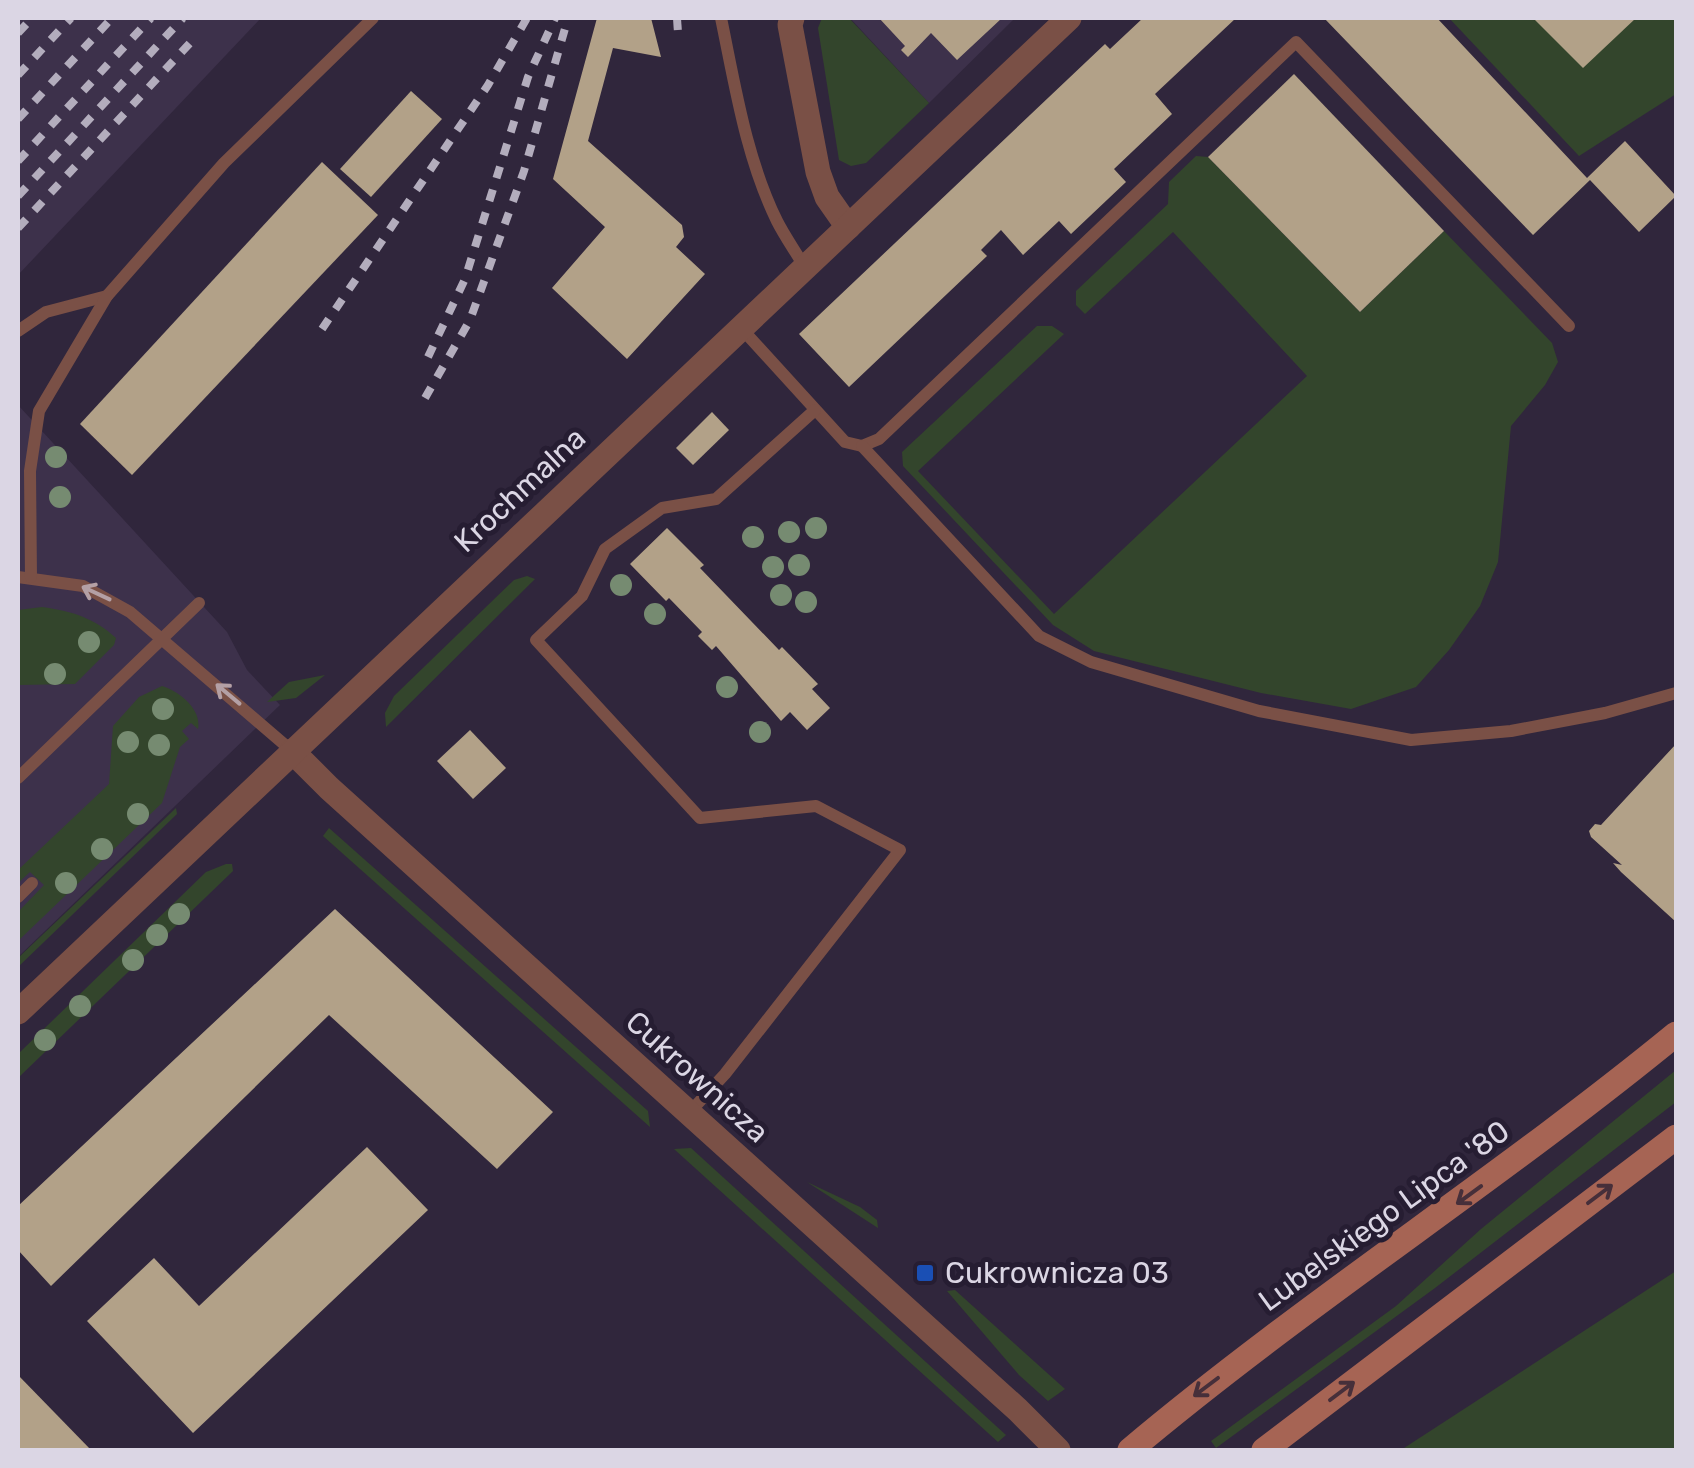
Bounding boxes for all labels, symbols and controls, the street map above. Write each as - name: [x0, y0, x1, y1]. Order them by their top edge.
- street label: Krochmalna: [447, 420, 593, 560]
- one-way arrow: [81, 582, 111, 601]
- one-way arrow: [215, 683, 241, 705]
- street label: Cukrownicza: [618, 1004, 776, 1150]
- street label: Lubelskiego Lipca '80: [1252, 1113, 1516, 1319]
- one-way arrow: [1455, 1184, 1483, 1205]
- one-way arrow: [1586, 1184, 1613, 1205]
- place label: Cukrownicza 03: [945, 1255, 1169, 1291]
- marker: Cukrownicza 03: [914, 1262, 936, 1284]
- one-way arrow: [1193, 1376, 1220, 1397]
- one-way arrow: [1328, 1381, 1355, 1402]

